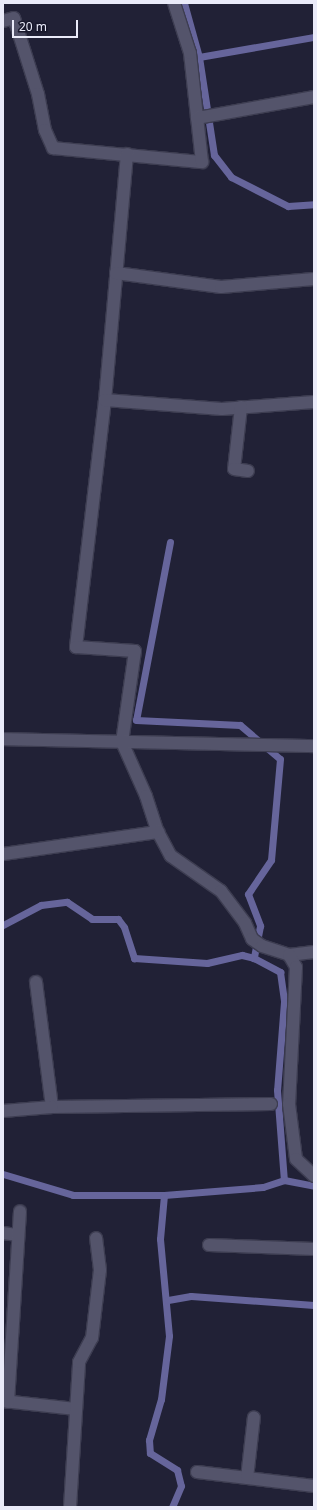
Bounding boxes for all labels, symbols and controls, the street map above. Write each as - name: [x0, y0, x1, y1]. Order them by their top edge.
- scale bar: [14, 12, 80, 38]
- text: 20 m: [19, 18, 47, 35]

